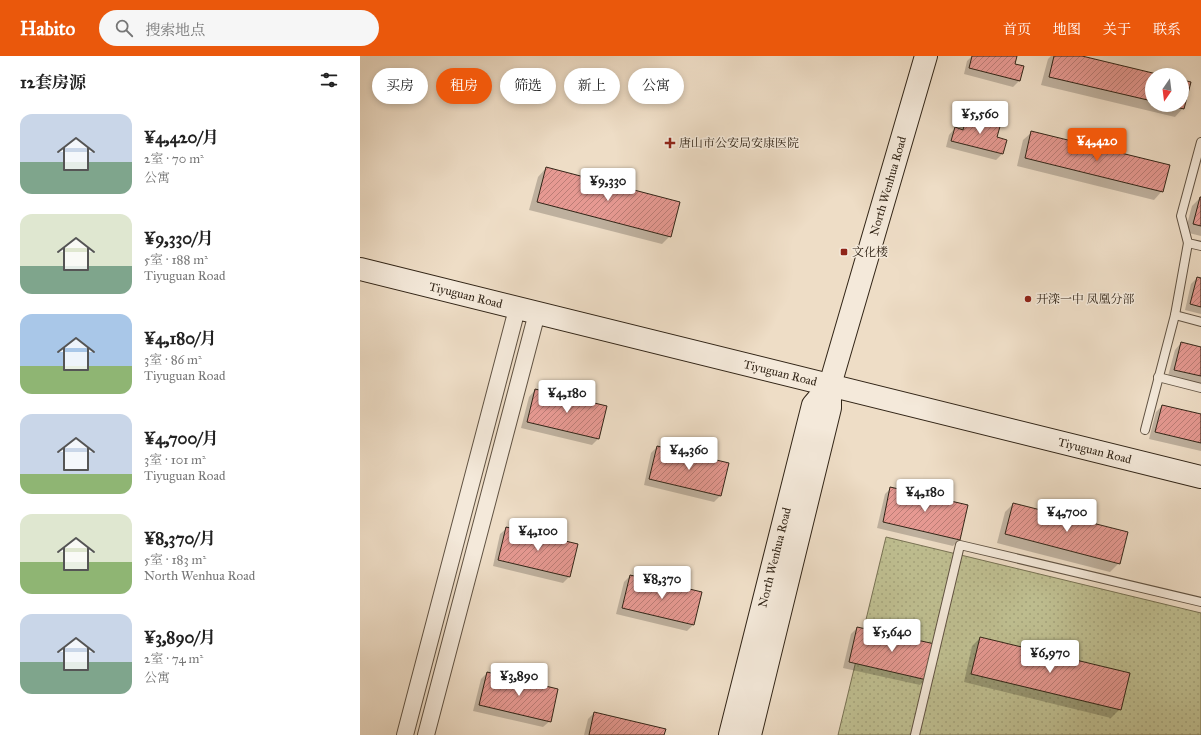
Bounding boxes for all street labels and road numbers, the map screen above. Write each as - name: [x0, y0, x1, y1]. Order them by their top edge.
- street label: North Wenhua Road: [867, 135, 909, 237]
- street label: Tiyuguan Road: [428, 279, 504, 311]
- street label: Tiyuguan Road: [742, 357, 819, 389]
- street label: Tiyuguan Road: [1057, 435, 1133, 467]
- street label: North Wenhua Road: [755, 506, 794, 609]

